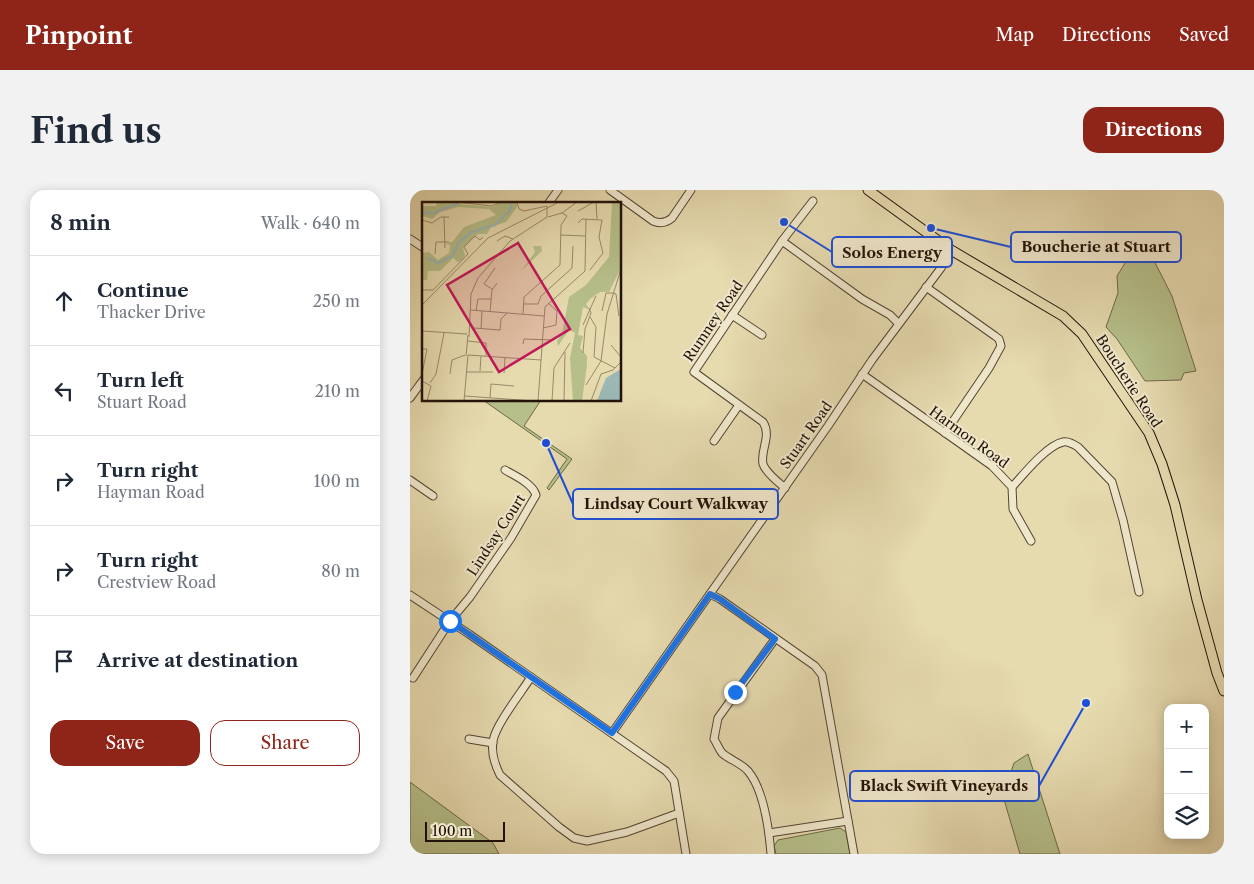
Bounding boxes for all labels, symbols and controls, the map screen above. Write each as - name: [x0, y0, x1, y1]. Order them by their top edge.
- text: Pinpoint: [25, 21, 132, 50]
- text: Map: [995, 24, 1034, 46]
- text: Directions: [1062, 24, 1151, 46]
- text: Saved: [1179, 24, 1229, 46]
- button: Directions: [1083, 107, 1224, 153]
- text: Find us: [30, 109, 162, 152]
- inset map: [422, 202, 621, 401]
- text: 8 min: [50, 210, 111, 235]
- text: Walk · 640 m: [261, 213, 360, 233]
- callout: Boucherie at Stuart: [1011, 232, 1181, 262]
- callout: Solos Energy: [832, 237, 952, 267]
- text: Boucherie at Stuart: [1021, 237, 1171, 256]
- text: Solos Energy: [842, 243, 943, 262]
- street label: Rumney Road: [679, 277, 747, 365]
- text: Continue: [97, 279, 189, 302]
- icon: ahead: [50, 287, 78, 315]
- text: 250 m: [313, 291, 360, 311]
- text: Thacker Drive: [97, 302, 206, 322]
- street label: Boucherie Road: [1092, 331, 1166, 431]
- text: Turn left: [97, 369, 184, 392]
- icon: left: [50, 377, 78, 405]
- text: 210 m: [315, 381, 360, 401]
- text: Stuart Road: [97, 392, 187, 412]
- street label: Stuart Road: [776, 397, 836, 472]
- street label: Harmon Road: [926, 402, 1013, 472]
- text: Turn right: [97, 459, 198, 482]
- icon: right: [50, 467, 78, 495]
- text: 100 m: [314, 471, 360, 491]
- text: Hayman Road: [97, 482, 205, 502]
- callout: Lindsay Court Walkway: [573, 489, 778, 519]
- street label: Lindsay Court: [463, 491, 529, 579]
- text: Lindsay Court Walkway: [584, 494, 769, 513]
- text: Turn right: [97, 549, 198, 572]
- icon: right: [50, 557, 78, 585]
- text: 80 m: [321, 561, 360, 581]
- text: Crestview Road: [97, 572, 216, 592]
- route start: [439, 610, 462, 633]
- icon: arrive: [50, 647, 78, 675]
- text: Arrive at destination: [97, 649, 298, 672]
- route end: [724, 681, 747, 704]
- map controls: [1164, 704, 1209, 839]
- button: +: [1164, 704, 1209, 749]
- button: Save: [50, 720, 200, 766]
- button: Share: [210, 720, 360, 766]
- button: −: [1164, 749, 1209, 794]
- callout: Black Swift Vineyards: [850, 771, 1039, 801]
- text: Black Swift Vineyards: [860, 776, 1028, 795]
- button: layers: [1164, 794, 1209, 839]
- scale bar: [425, 819, 505, 842]
- text: 100 m: [432, 822, 472, 840]

